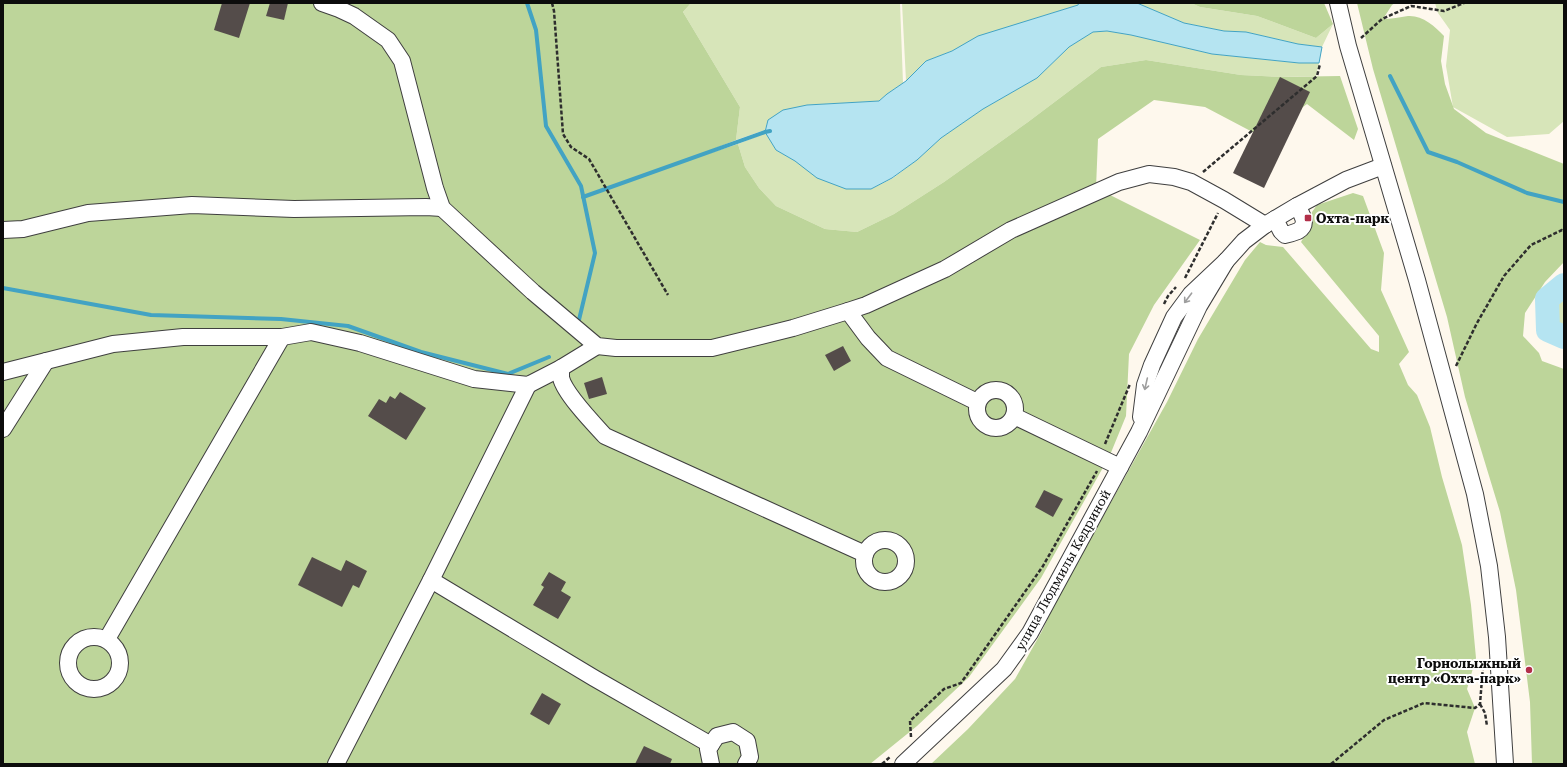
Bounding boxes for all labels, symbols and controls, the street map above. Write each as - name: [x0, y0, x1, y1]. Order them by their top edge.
- place label: Охта-парк: [1316, 211, 1390, 226]
- marker: Охта-парк: [1303, 213, 1313, 223]
- one-way arrow: [1184, 293, 1192, 304]
- one-way arrow: [1141, 378, 1149, 391]
- street label: улица Людмилы Кедриной: [1013, 487, 1114, 653]
- place label: Горнолыжный центр «Охта-парк»: [1388, 656, 1521, 686]
- marker: Горнолыжный центр «Охта-парк»: [1524, 665, 1534, 675]

